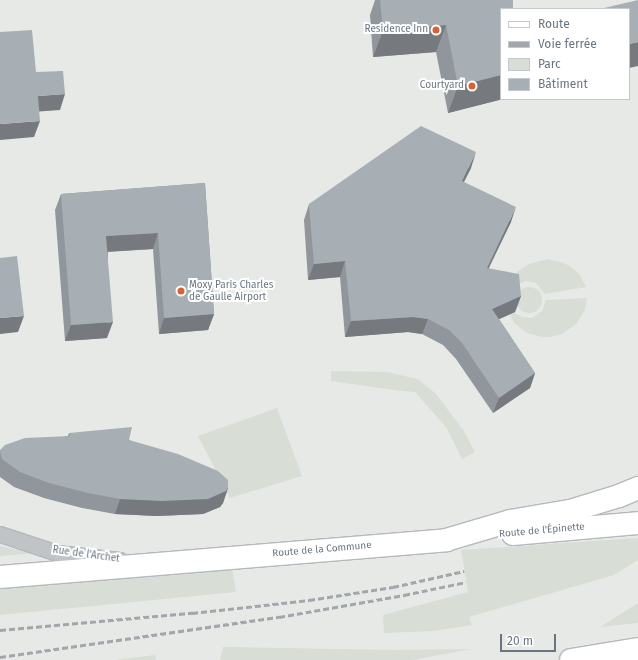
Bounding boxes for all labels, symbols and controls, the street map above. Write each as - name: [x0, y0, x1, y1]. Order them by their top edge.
- legend: [500, 8, 630, 100]
- text: Route: [538, 17, 570, 31]
- place label: Residence Inn: [365, 24, 428, 36]
- marker: Residence Inn: [431, 25, 441, 35]
- text: Voie ferrée: [538, 37, 597, 51]
- text: Parc: [538, 57, 561, 71]
- text: Bâtiment: [538, 77, 588, 91]
- place label: Courtyard: [420, 80, 464, 92]
- marker: Courtyard: [467, 81, 477, 91]
- place label: Moxy Paris Charles de Gaulle Airport: [189, 279, 273, 302]
- marker: Moxy Paris Charles de Gaulle Airport: [176, 286, 186, 296]
- street label: Route de l'Épinette: [499, 521, 585, 541]
- street label: Route de la Commune: [272, 540, 372, 560]
- street label: Rue de l'Archet: [52, 544, 120, 566]
- scale bar: [502, 626, 558, 652]
- text: 20 m: [507, 634, 533, 648]

